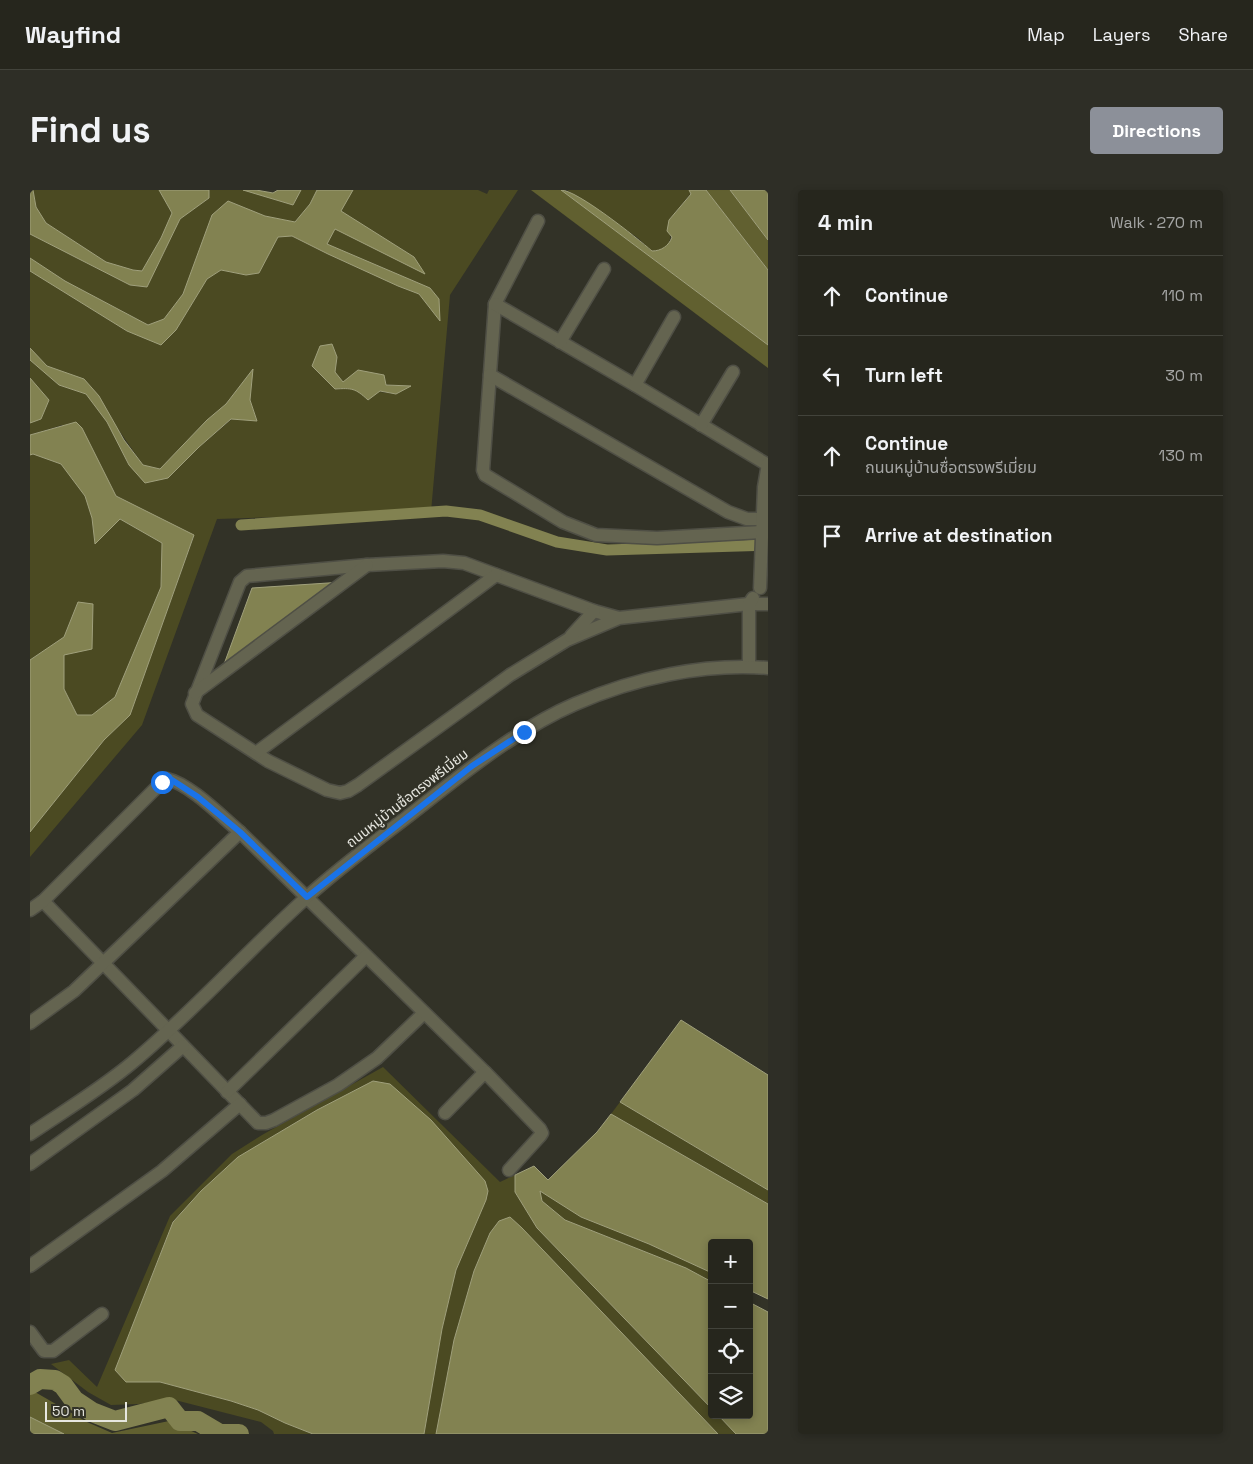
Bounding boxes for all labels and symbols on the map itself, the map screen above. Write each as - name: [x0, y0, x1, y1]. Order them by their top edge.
- route end: [513, 721, 536, 744]
- street label: ถนนหมู่บ้านซื่อตรงพรีเมี่ยม: [342, 744, 472, 851]
- route start: [151, 771, 174, 794]
- scale bar: [45, 1399, 128, 1422]

